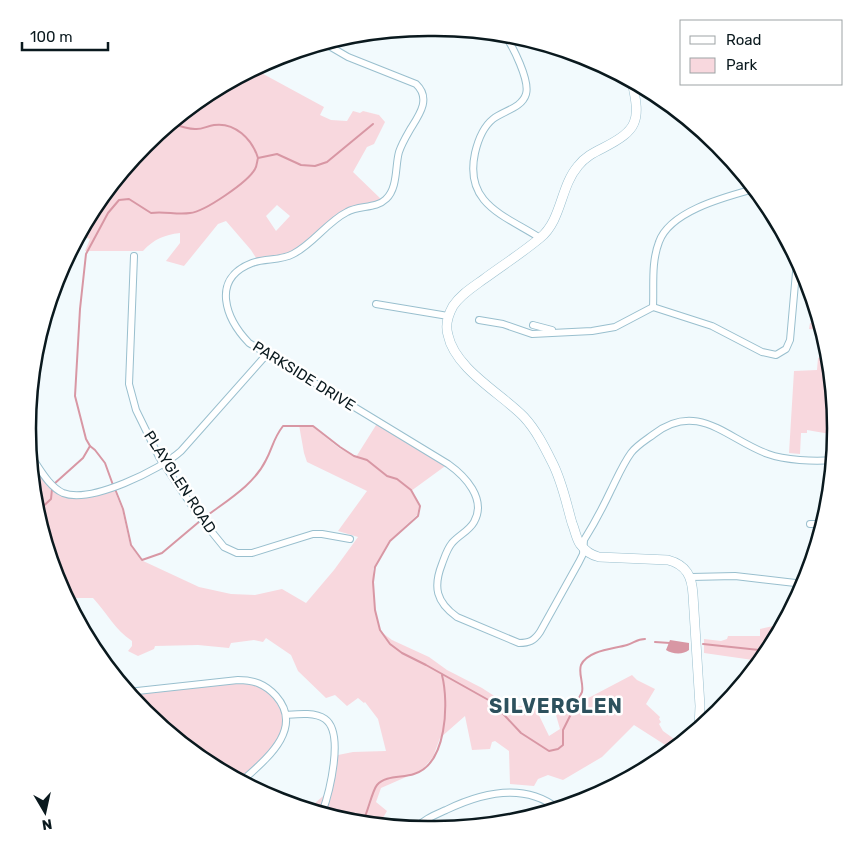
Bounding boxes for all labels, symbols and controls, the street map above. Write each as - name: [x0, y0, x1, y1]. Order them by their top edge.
- scale bar: [22, 20, 109, 52]
- legend: [680, 20, 843, 85]
- text: 100 m: [30, 28, 72, 46]
- text: Road: [726, 31, 762, 49]
- text: Park: [726, 56, 757, 74]
- street label: PARKSIDE DRIVE: [249, 337, 359, 415]
- street label: PLAYGLEN ROAD: [140, 427, 220, 537]
- district label: SILVERGLEN: [489, 694, 623, 718]
- north arrow: [20, 787, 70, 837]
- text: N: [41, 815, 53, 834]

